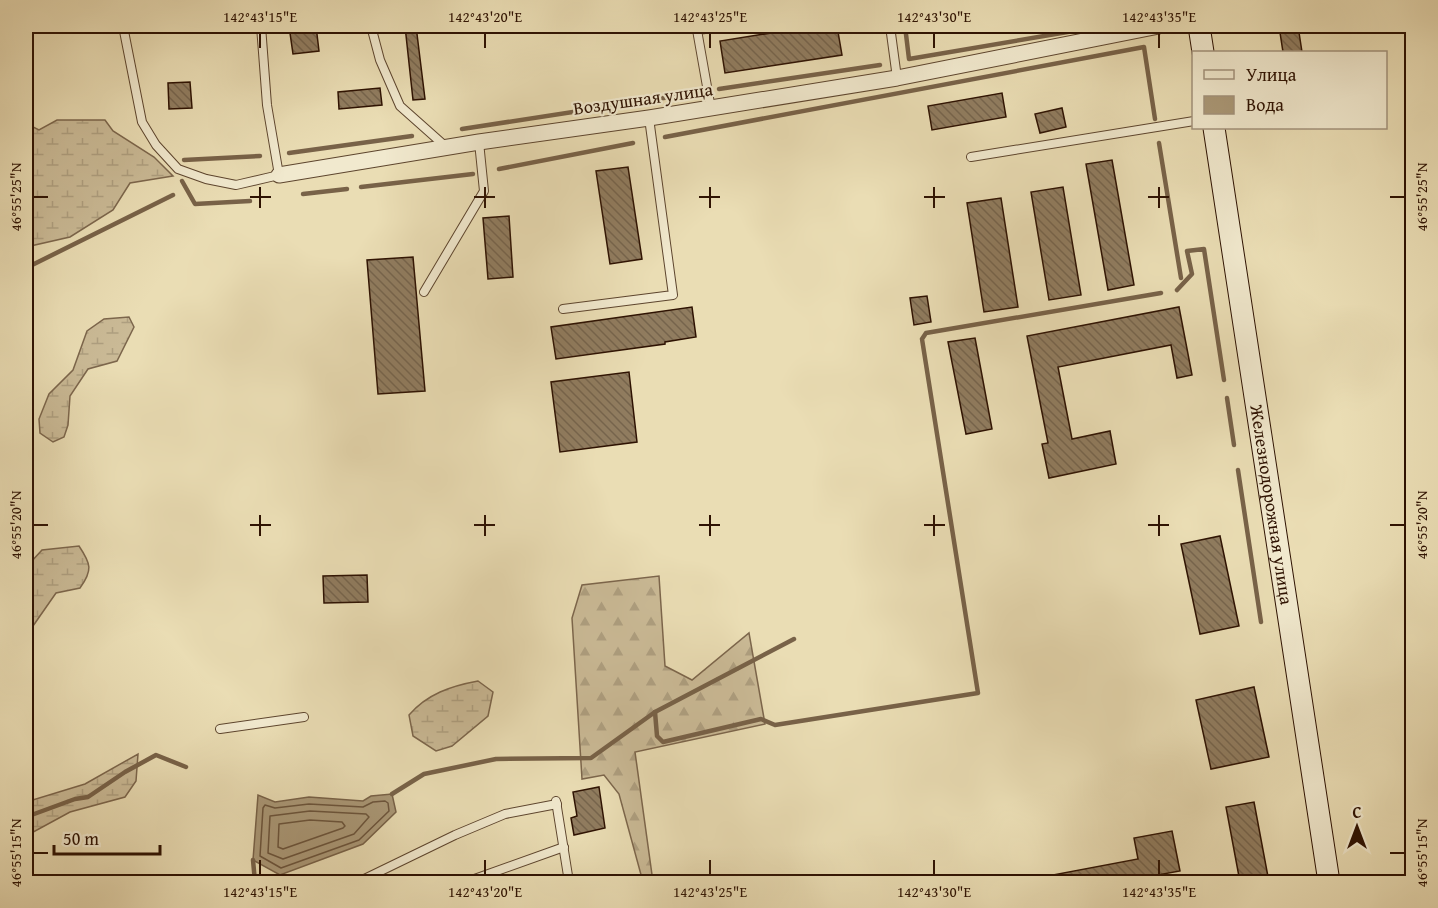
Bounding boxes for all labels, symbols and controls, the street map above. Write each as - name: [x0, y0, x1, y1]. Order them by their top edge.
- text: 142°43'15"E: [223, 6, 297, 27]
- text: 142°43'20"E: [448, 6, 522, 27]
- text: 142°43'25"E: [673, 6, 747, 27]
- text: 142°43'30"E: [897, 6, 971, 27]
- text: 142°43'35"E: [1122, 6, 1196, 27]
- legend: [1192, 51, 1387, 129]
- text: Улица: [1246, 61, 1297, 88]
- street label: Воздушная улица: [572, 75, 715, 122]
- text: Вода: [1246, 91, 1284, 118]
- text: 46°55'25"N: [5, 162, 26, 231]
- text: 46°55'25"N: [1411, 162, 1432, 231]
- street label: Железнодорожная улица: [1243, 402, 1301, 607]
- text: 46°55'20"N: [5, 490, 26, 559]
- text: 46°55'20"N: [1411, 490, 1432, 559]
- north arrow: [1327, 797, 1387, 857]
- text: С: [1352, 800, 1362, 824]
- text: 46°55'15"N: [5, 818, 26, 887]
- scale bar: [54, 818, 160, 856]
- text: 46°55'15"N: [1411, 818, 1432, 887]
- text: 50 m: [63, 825, 99, 852]
- text: 142°43'15"E: [223, 881, 297, 902]
- text: 142°43'20"E: [448, 881, 522, 902]
- text: 142°43'25"E: [673, 881, 747, 902]
- text: 142°43'30"E: [897, 881, 971, 902]
- text: 142°43'35"E: [1122, 881, 1196, 902]

